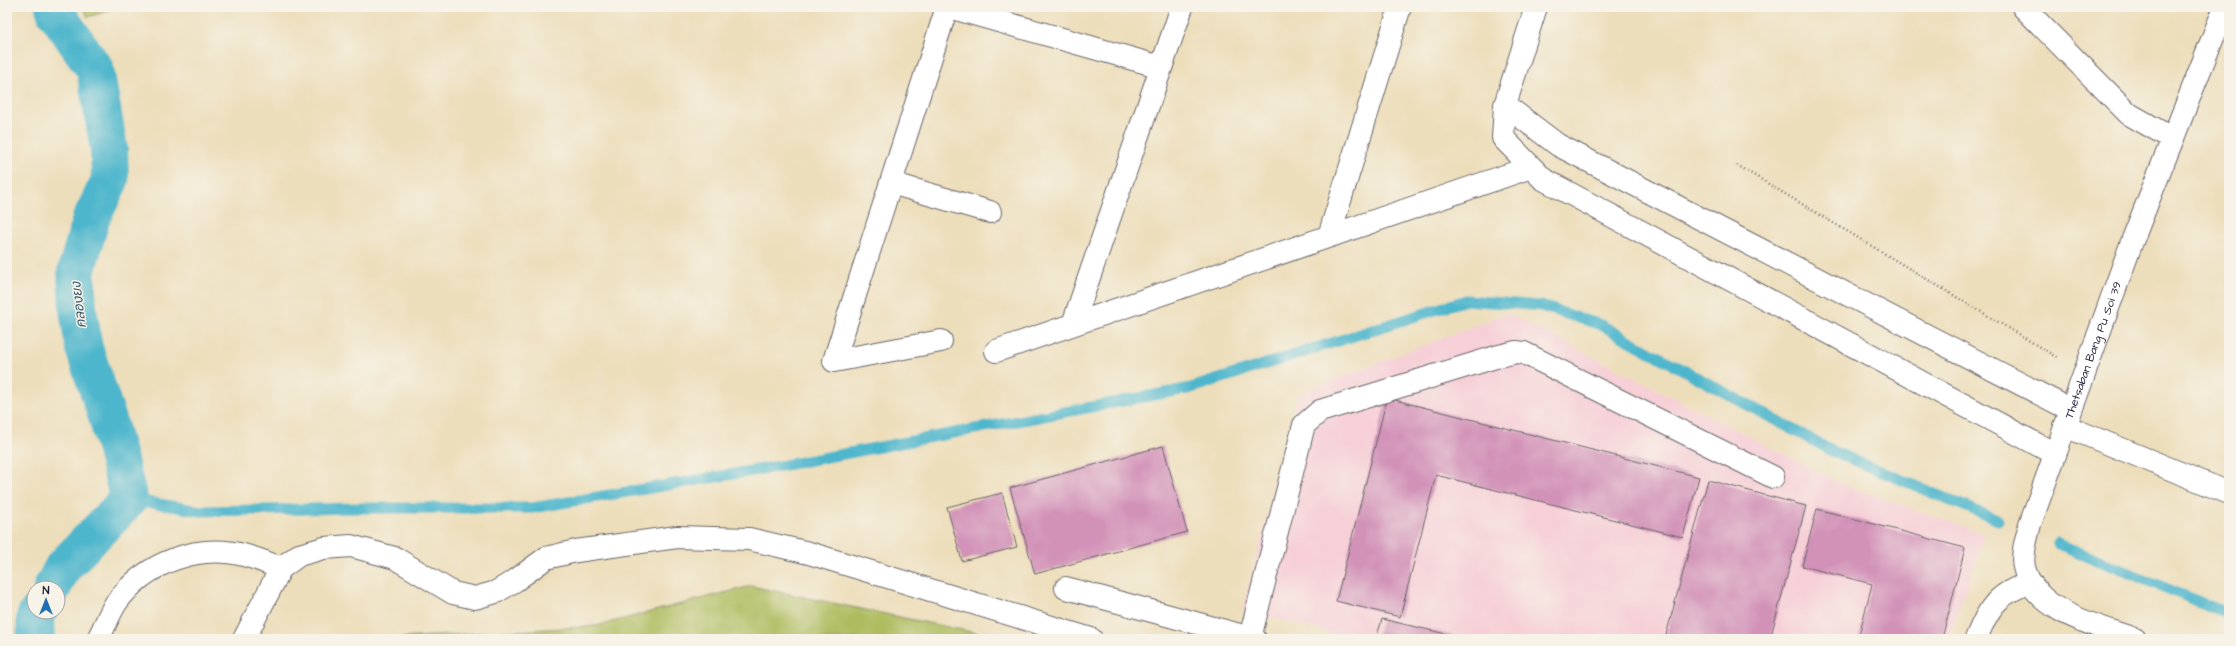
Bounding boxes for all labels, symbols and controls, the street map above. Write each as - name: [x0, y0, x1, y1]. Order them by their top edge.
- street label: Thetsaban Bang Pu Soi 39: [2060, 279, 2126, 421]
- water label: คลองยง: [67, 280, 91, 329]
- north arrow: [26, 580, 66, 620]
- text: N: [43, 583, 50, 598]

